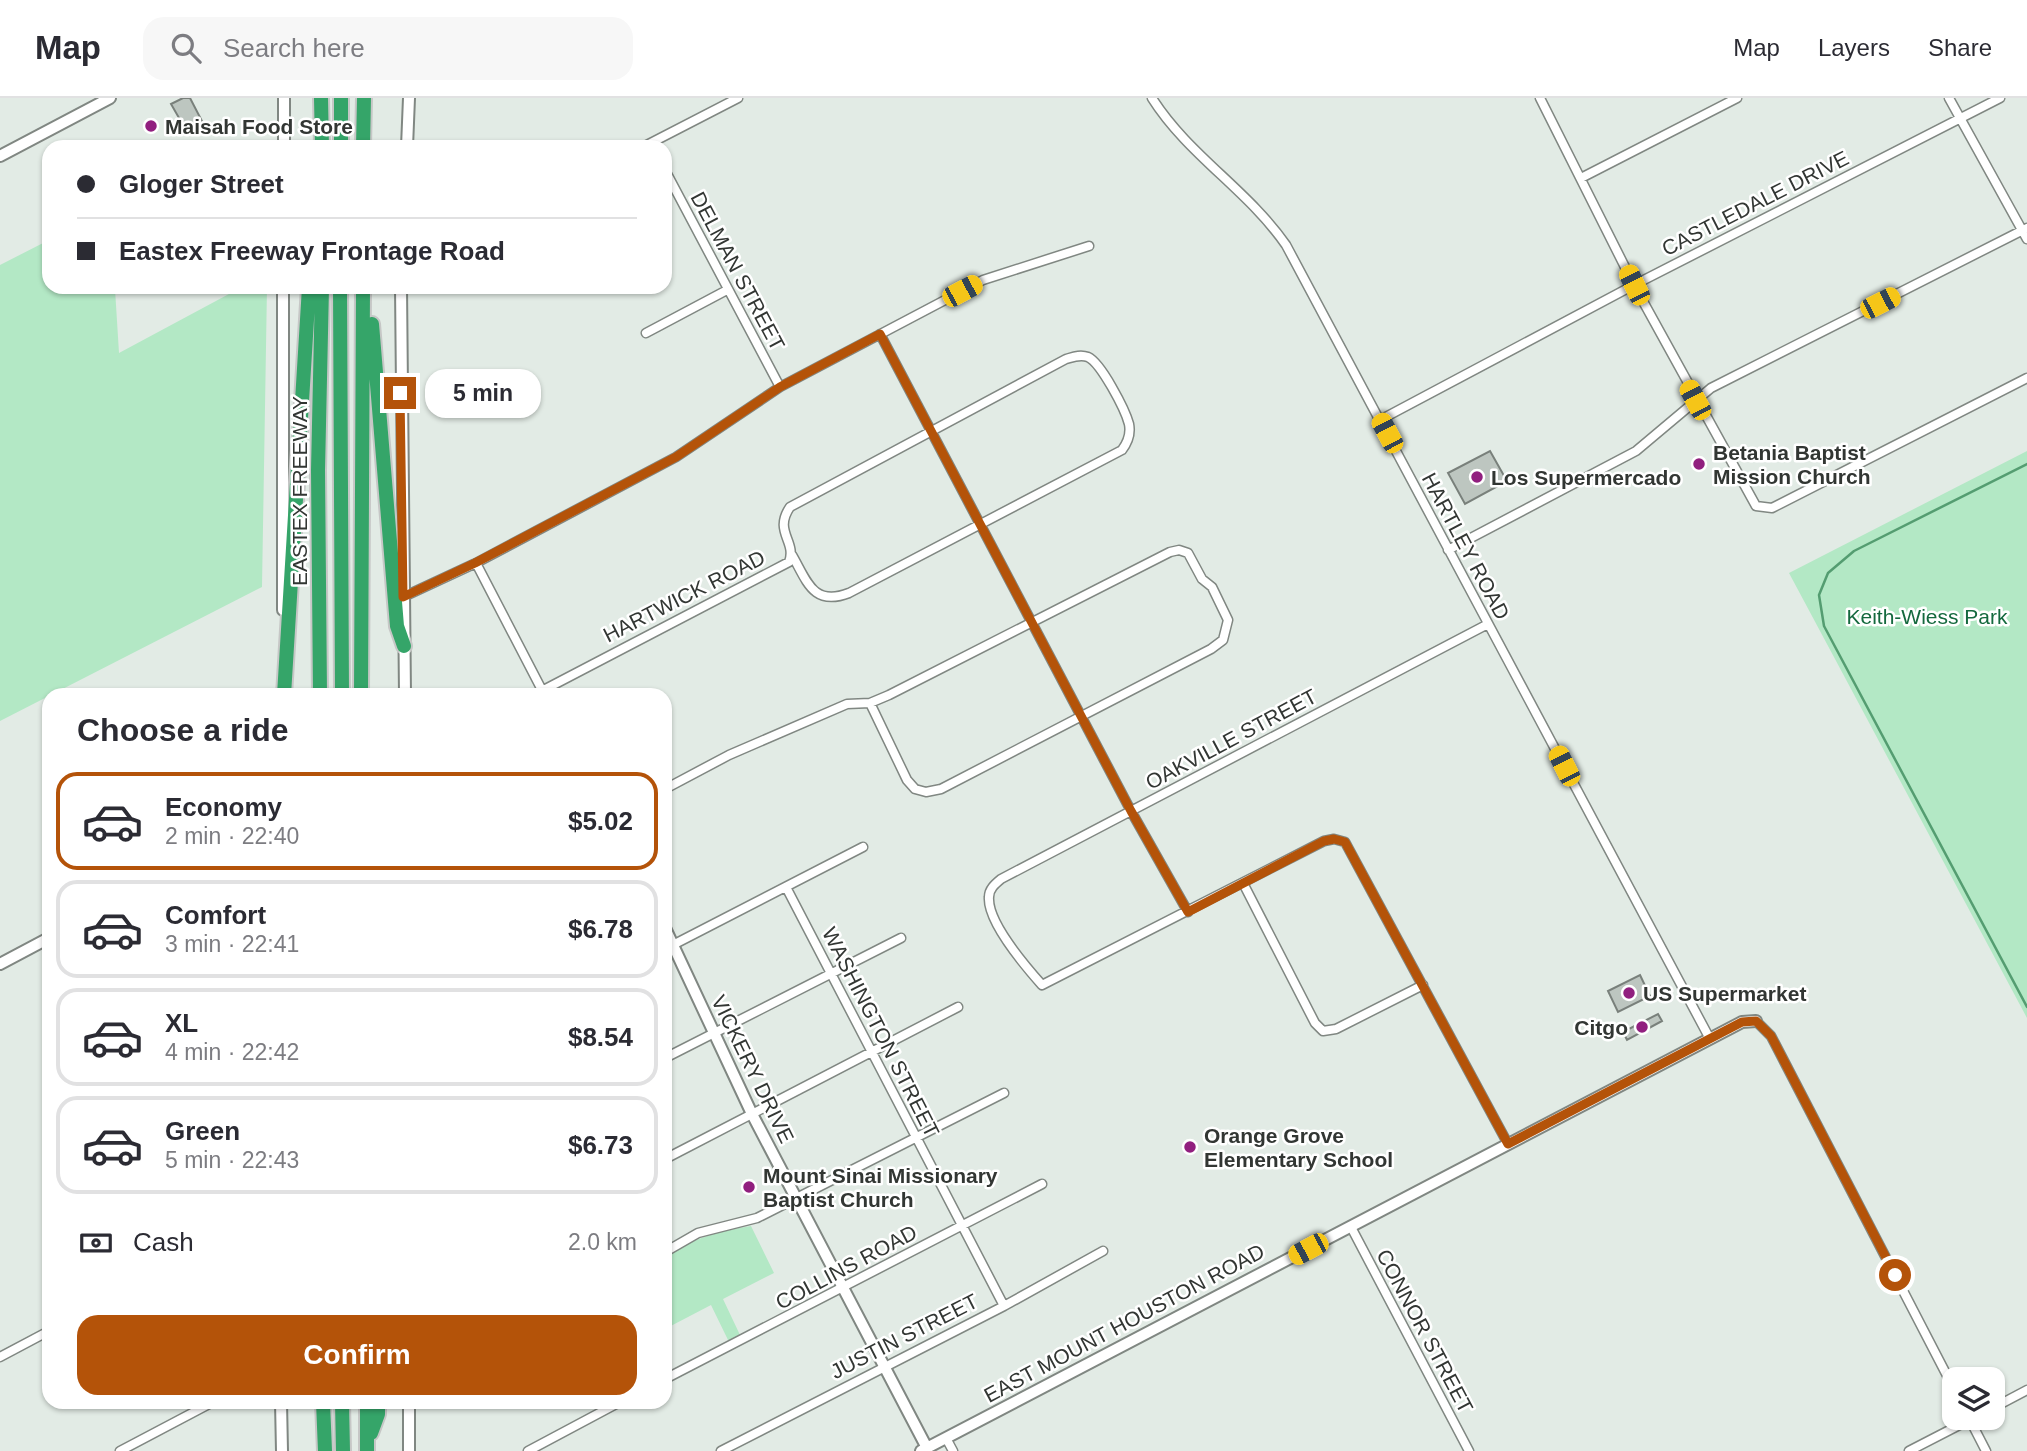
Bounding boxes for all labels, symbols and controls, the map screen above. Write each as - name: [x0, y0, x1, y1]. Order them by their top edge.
- search box: [143, 17, 633, 80]
- text: Map: [35, 29, 101, 66]
- icon: search: [167, 29, 205, 67]
- text: Search here: [223, 33, 365, 63]
- text: Map: [1733, 34, 1780, 61]
- text: Layers: [1818, 34, 1890, 61]
- text: Share: [1928, 34, 1992, 61]
- place label: Maisah Food Store: [165, 115, 353, 138]
- marker: Maisah Food Store: [143, 118, 159, 134]
- street label: CASTLEDALE DRIVE: [1658, 146, 1852, 260]
- text: Gloger Street: [119, 169, 284, 199]
- street label: DELMAN STREET: [686, 188, 790, 354]
- text: Eastex Freeway Frontage Road: [119, 236, 505, 266]
- car: [1616, 262, 1653, 308]
- car: [939, 272, 986, 310]
- car: [1857, 284, 1904, 322]
- callout: 5 min: [424, 368, 540, 418]
- route end: [384, 377, 416, 409]
- car: [1676, 377, 1715, 423]
- text: 5 min: [453, 380, 513, 406]
- street label: EASTEX FREEWAY: [288, 396, 311, 586]
- car: [1368, 410, 1407, 456]
- place label: Betania Baptist Mission Church: [1713, 441, 1871, 488]
- marker: Betania Baptist Mission Church: [1691, 456, 1707, 472]
- place label: Los Supermercado: [1491, 466, 1681, 489]
- street label: HARTLEY ROAD: [1418, 469, 1514, 623]
- marker: Los Supermercado: [1469, 469, 1485, 485]
- street label: HARTWICK ROAD: [599, 545, 769, 647]
- park label: Keith-Wiess Park: [1846, 605, 2008, 628]
- street label: OAKVILLE STREET: [1142, 684, 1321, 794]
- text: Choose a ride: [77, 712, 289, 748]
- car: [1546, 743, 1583, 789]
- icon: car: [81, 790, 144, 853]
- text: Economy: [165, 792, 282, 822]
- text: $5.02: [568, 806, 633, 836]
- text: 2 min · 22:40: [165, 823, 299, 849]
- icon: car: [81, 898, 144, 961]
- text: Comfort: [165, 900, 266, 930]
- text: $6.78: [568, 914, 633, 944]
- street label: WASHINGTON STREET: [818, 923, 944, 1141]
- text: 3 min · 22:41: [165, 931, 299, 957]
- place label: US Supermarket: [1643, 982, 1806, 1005]
- marker: US Supermarket: [1621, 985, 1637, 1001]
- street label: VICKERY DRIVE: [707, 991, 799, 1147]
- icon: car: [81, 1006, 144, 1069]
- text: XL: [165, 1008, 198, 1038]
- place label: Citgo: [1574, 1016, 1628, 1039]
- marker: Citgo: [1634, 1019, 1650, 1035]
- text: $8.54: [568, 1022, 633, 1052]
- text: 4 min · 22:42: [165, 1039, 299, 1065]
- icon: car: [81, 1114, 144, 1177]
- text: Green: [165, 1116, 240, 1146]
- place label: Orange Grove Elementary School: [1204, 1124, 1393, 1171]
- text: $6.73: [568, 1130, 633, 1160]
- marker: Orange Grove Elementary School: [1182, 1139, 1198, 1155]
- text: 5 min · 22:43: [165, 1147, 299, 1173]
- place label: Mount Sinai Missionary Baptist Church: [763, 1164, 998, 1211]
- marker: Mount Sinai Missionary Baptist Church: [741, 1179, 757, 1195]
- street label: COLLINS ROAD: [772, 1220, 920, 1314]
- icon: cash: [77, 1224, 115, 1262]
- text: Cash: [133, 1227, 194, 1257]
- text: 2.0 km: [568, 1229, 637, 1255]
- car: [1285, 1230, 1332, 1268]
- street label: EAST MOUNT HOUSTON ROAD: [980, 1239, 1268, 1407]
- street label: CONNOR STREET: [1372, 1245, 1478, 1417]
- route start: [1879, 1259, 1911, 1291]
- street label: JUSTIN STREET: [827, 1289, 982, 1383]
- button: Confirm: [77, 1315, 637, 1395]
- map controls: [1942, 1367, 2005, 1430]
- button: layers: [1942, 1367, 2005, 1430]

